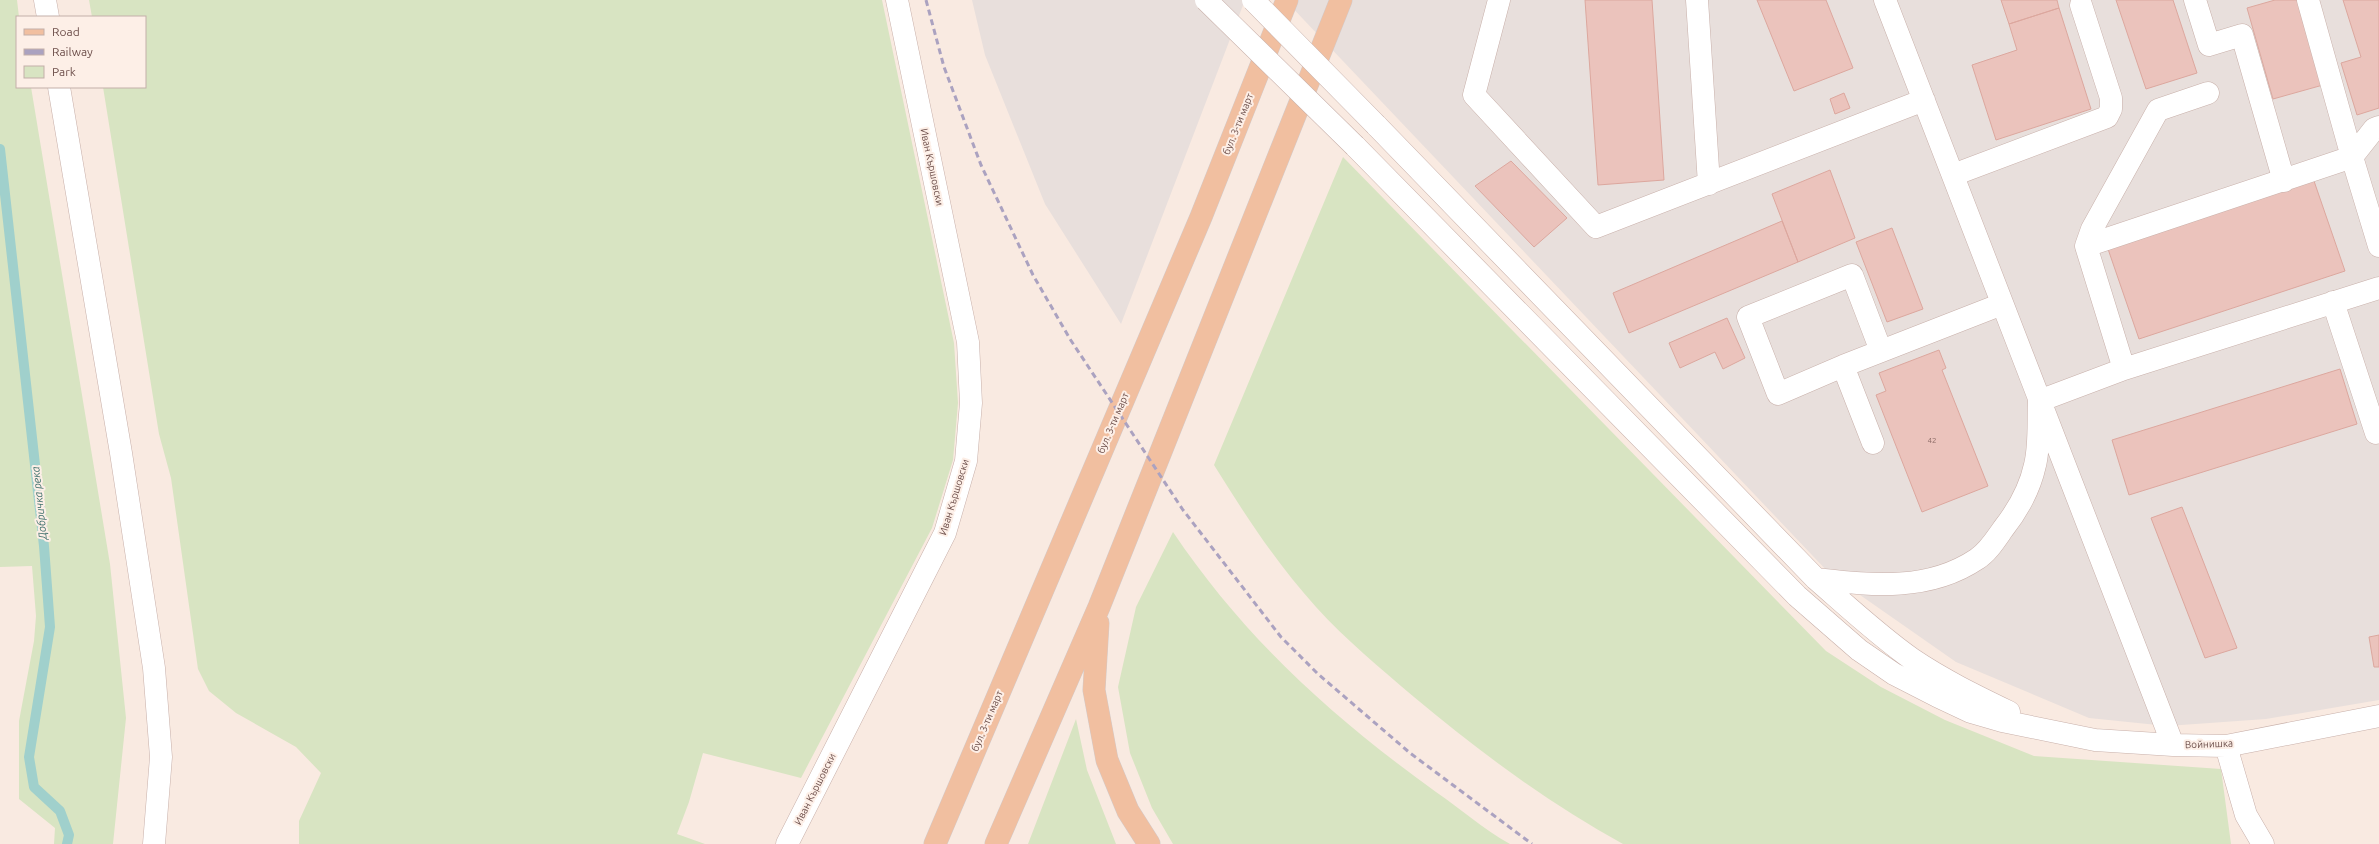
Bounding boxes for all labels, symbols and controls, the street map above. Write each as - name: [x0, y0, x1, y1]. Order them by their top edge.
- legend: [16, 16, 146, 88]
- text: Road: [52, 25, 80, 38]
- text: Railway: [52, 45, 93, 58]
- text: Park: [52, 65, 76, 78]
- street label: бул. 3-ти март: [1221, 91, 1255, 156]
- street label: Иван Кършовски: [918, 127, 946, 207]
- street label: бул. 3-ти март: [1095, 390, 1131, 455]
- house number: 42: [1927, 436, 1937, 445]
- street label: Иван Кършовски: [937, 458, 971, 536]
- water label: Добричка река: [29, 466, 49, 541]
- street label: бул. 3-ти март: [969, 688, 1005, 753]
- street label: Войнишка: [2185, 738, 2233, 750]
- street label: Иван Кършовски: [792, 751, 838, 827]

